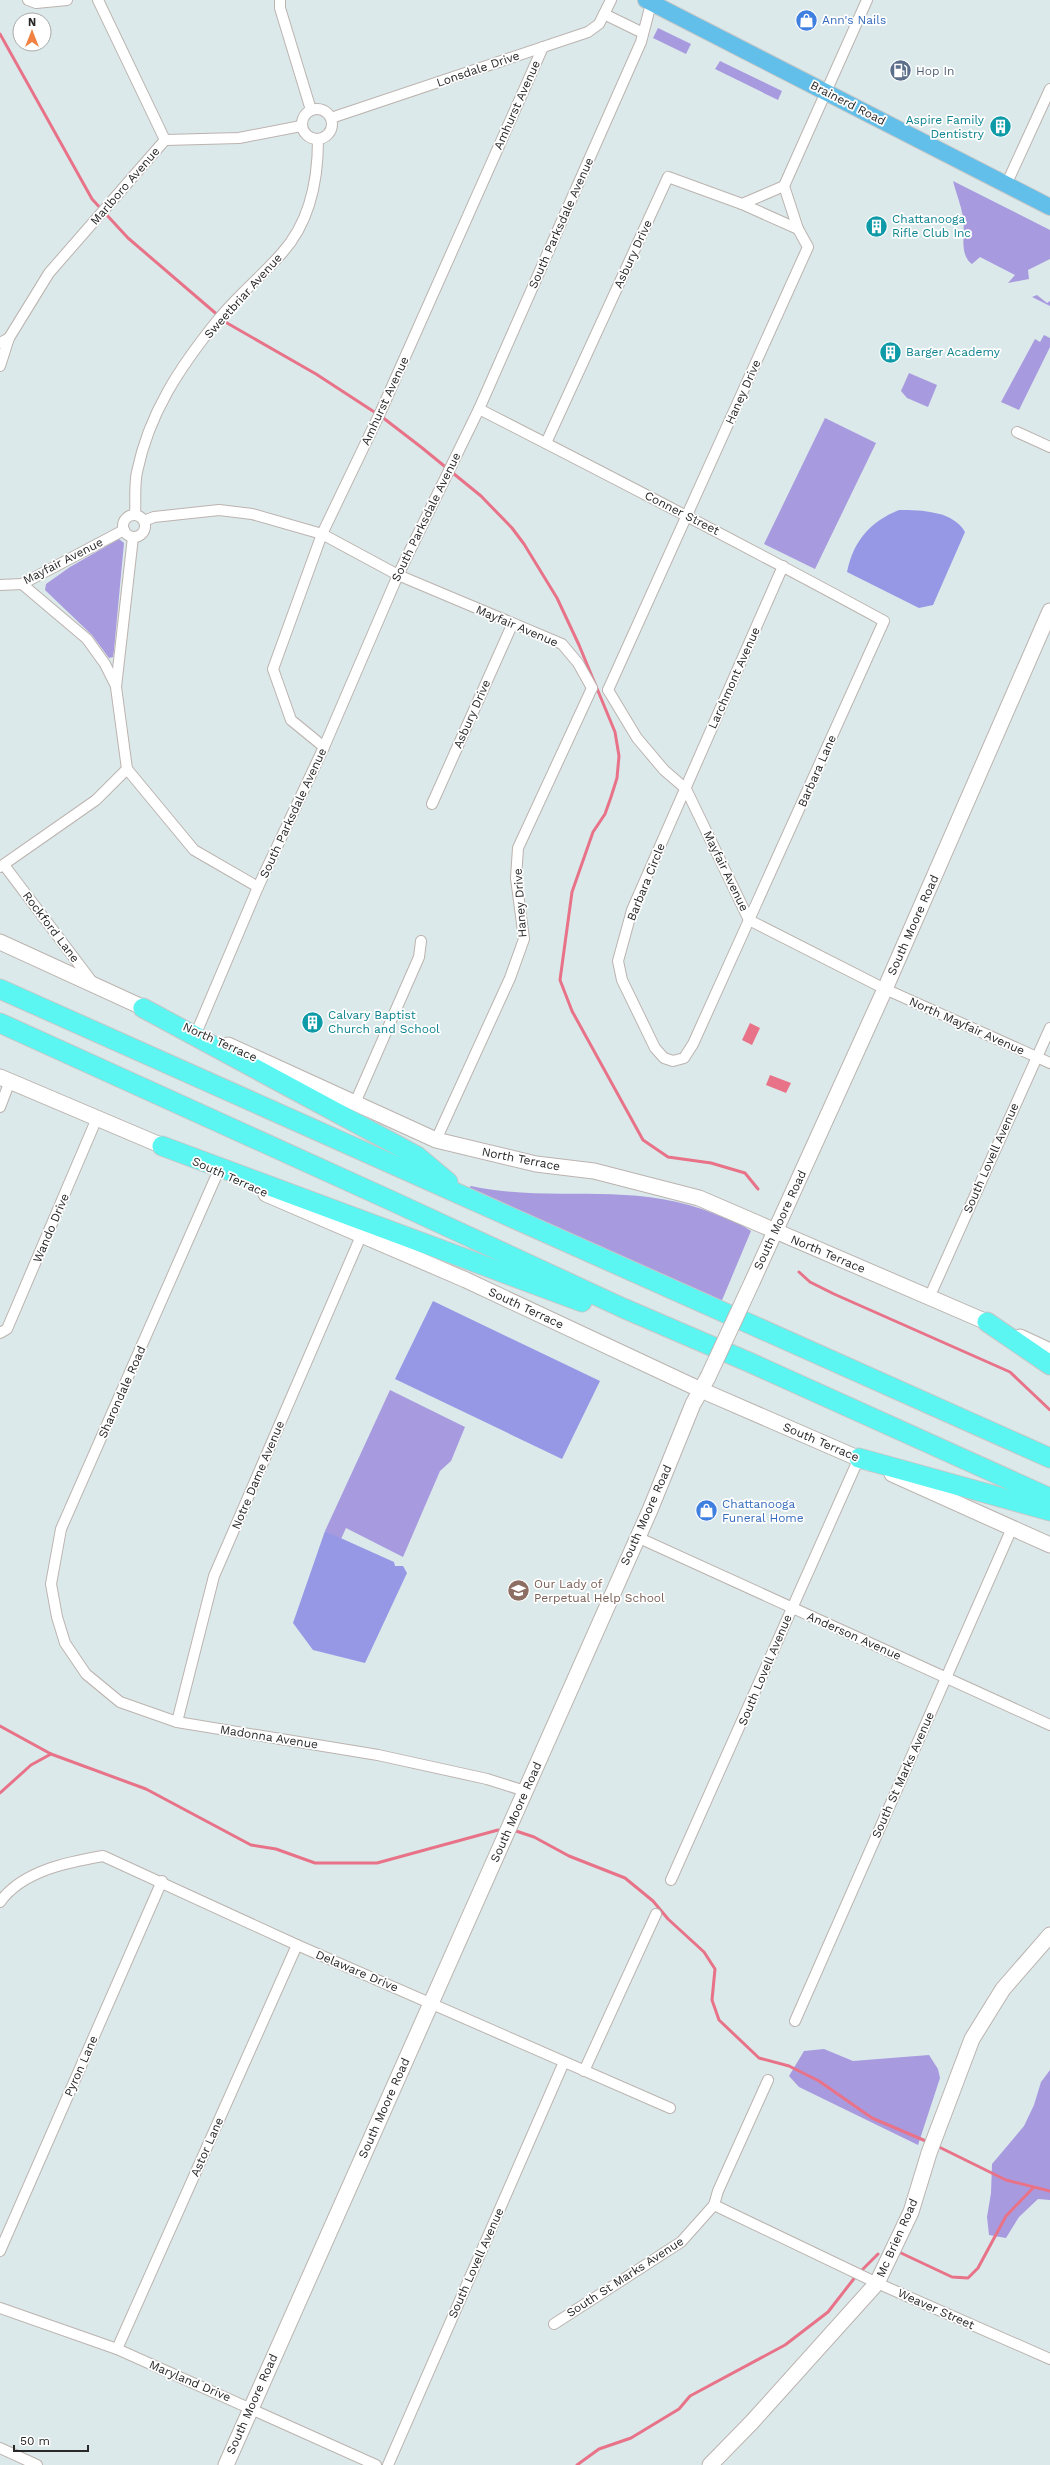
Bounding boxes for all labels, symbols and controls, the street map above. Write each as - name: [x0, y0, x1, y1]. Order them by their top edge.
- shop icon: Ann's Nails: [793, 7, 819, 33]
- north arrow: [12, 12, 52, 52]
- place label: Ann's Nails: [822, 13, 886, 27]
- text: N: [28, 16, 36, 29]
- street label: Lonsdale Drive: [435, 48, 521, 90]
- street label: Amhurst Avenue: [491, 58, 543, 152]
- fuel station icon: Hop In: [888, 58, 914, 84]
- place label: Hop In: [916, 64, 954, 78]
- street label: Brainerd Road: [808, 78, 888, 128]
- place label: Aspire Family Dentistry: [906, 113, 985, 141]
- building icon: Aspire Family Dentistry: [987, 114, 1013, 140]
- street label: Marlboro Avenue: [87, 144, 163, 228]
- street label: South Parksdale Avenue: [526, 155, 596, 291]
- place label: Chattanooga Rifle Club Inc: [892, 212, 971, 240]
- building icon: Chattanooga Rifle Club Inc: [863, 213, 889, 239]
- street label: Asbury Drive: [611, 218, 655, 290]
- street label: Sweetbriar Avenue: [201, 251, 285, 341]
- building icon: Barger Academy: [878, 339, 904, 365]
- place label: Barger Academy: [906, 345, 1001, 359]
- street label: Amhurst Avenue: [358, 354, 412, 448]
- street label: Haney Drive: [722, 357, 764, 427]
- street label: South Parksdale Avenue: [389, 450, 463, 584]
- street label: Conner Street: [642, 488, 722, 538]
- street label: Mayfair Avenue: [21, 535, 105, 587]
- street label: Mayfair Avenue: [474, 602, 560, 650]
- street label: Larchmont Avenue: [705, 625, 763, 731]
- street label: Asbury Drive: [451, 677, 493, 751]
- street label: Barbara Lane: [795, 733, 839, 809]
- street label: South Parksdale Avenue: [257, 746, 329, 880]
- street label: Mayfair Avenue: [700, 828, 752, 914]
- street label: Barbara Circle: [624, 841, 668, 923]
- street label: Haney Drive: [511, 868, 529, 938]
- street label: South Moore Road: [885, 873, 941, 977]
- street label: Rockford Lane: [20, 889, 82, 965]
- street label: North Mayfair Avenue: [907, 994, 1027, 1058]
- place label: Calvary Baptist Church and School: [328, 1008, 440, 1036]
- building icon: Calvary Baptist Church and School: [300, 1009, 326, 1035]
- street label: North Terrace: [181, 1019, 259, 1065]
- street label: South Lovell Avenue: [960, 1101, 1022, 1215]
- street label: North Terrace: [481, 1145, 561, 1173]
- street label: South Terrace: [190, 1154, 270, 1200]
- street label: South Moore Road: [751, 1168, 809, 1272]
- street label: Wando Drive: [30, 1191, 72, 1265]
- street label: North Terrace: [789, 1232, 867, 1276]
- street label: South Terrace: [486, 1284, 566, 1332]
- street label: Sharondale Road: [95, 1344, 149, 1440]
- street label: Notre Dame Avenue: [229, 1419, 287, 1531]
- street label: South Terrace: [781, 1420, 861, 1464]
- street label: South Moore Road: [618, 1463, 674, 1567]
- place label: Chattanooga Funeral Home: [722, 1497, 804, 1525]
- shop icon: Chattanooga Funeral Home: [693, 1498, 719, 1524]
- place label: Our Lady of Perpetual Help School: [534, 1577, 665, 1605]
- school or university icon: Our Lady of Perpetual Help School: [505, 1578, 531, 1604]
- street label: Anderson Avenue: [805, 1609, 903, 1663]
- street label: South Lovell Avenue: [735, 1612, 795, 1728]
- street label: South St Marks Avenue: [869, 1710, 937, 1840]
- street label: Madonna Avenue: [219, 1722, 319, 1752]
- street label: South Moore Road: [488, 1760, 544, 1864]
- street label: Delaware Drive: [314, 1947, 400, 1995]
- street label: Pyron Lane: [61, 2033, 101, 2099]
- street label: South Moore Road: [356, 2056, 412, 2160]
- street label: Astor Lane: [188, 2115, 226, 2179]
- street label: Mc Brien Road: [873, 2196, 921, 2280]
- street label: South Lovell Avenue: [445, 2206, 507, 2320]
- street label: South St Marks Avenue: [564, 2234, 686, 2320]
- street label: Weaver Street: [895, 2286, 977, 2332]
- street label: South Moore Road: [224, 2352, 280, 2456]
- street label: Maryland Drive: [147, 2357, 233, 2405]
- scale bar: [14, 2427, 88, 2453]
- text: 50 m: [20, 2434, 50, 2448]

